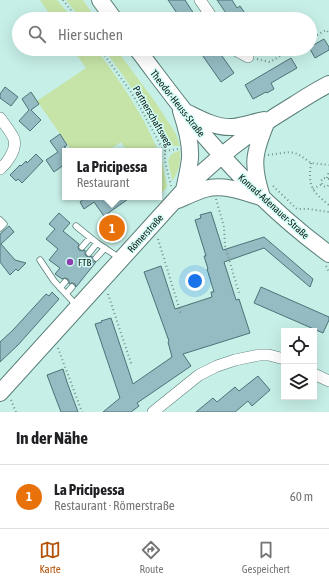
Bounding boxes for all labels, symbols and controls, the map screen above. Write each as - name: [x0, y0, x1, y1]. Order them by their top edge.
- search box: [12, 12, 317, 56]
- icon: search: [26, 23, 48, 45]
- text: Hier suchen: [58, 26, 123, 43]
- street label: Theodor-Heuss-Straße: [148, 68, 207, 139]
- street label: Partnerschaftsweg: [131, 84, 175, 149]
- popup: [62, 148, 162, 200]
- text: La Pricipessa: [77, 158, 147, 175]
- street label: Konrad-Adenauer-Straße: [236, 172, 312, 241]
- text: Restaurant: [77, 175, 129, 190]
- street label: Römerstraße: [125, 212, 166, 255]
- pin: 1: [99, 213, 125, 243]
- marker: FTB: [65, 257, 75, 267]
- place label: FTB: [78, 257, 91, 268]
- your location: [185, 271, 205, 291]
- map controls: [281, 328, 317, 400]
- button: locate: [281, 328, 317, 364]
- button: layers: [281, 364, 317, 400]
- text: In der Nähe: [16, 428, 88, 448]
- text: La Pricipessa: [54, 481, 125, 498]
- text: 1: [26, 489, 32, 504]
- text: 60 m: [290, 489, 313, 504]
- text: Restaurant · Römerstraße: [54, 498, 175, 513]
- tab: Karte: [39, 539, 61, 575]
- tab: Route: [139, 539, 163, 575]
- tab: Gespeichert: [242, 539, 290, 575]

